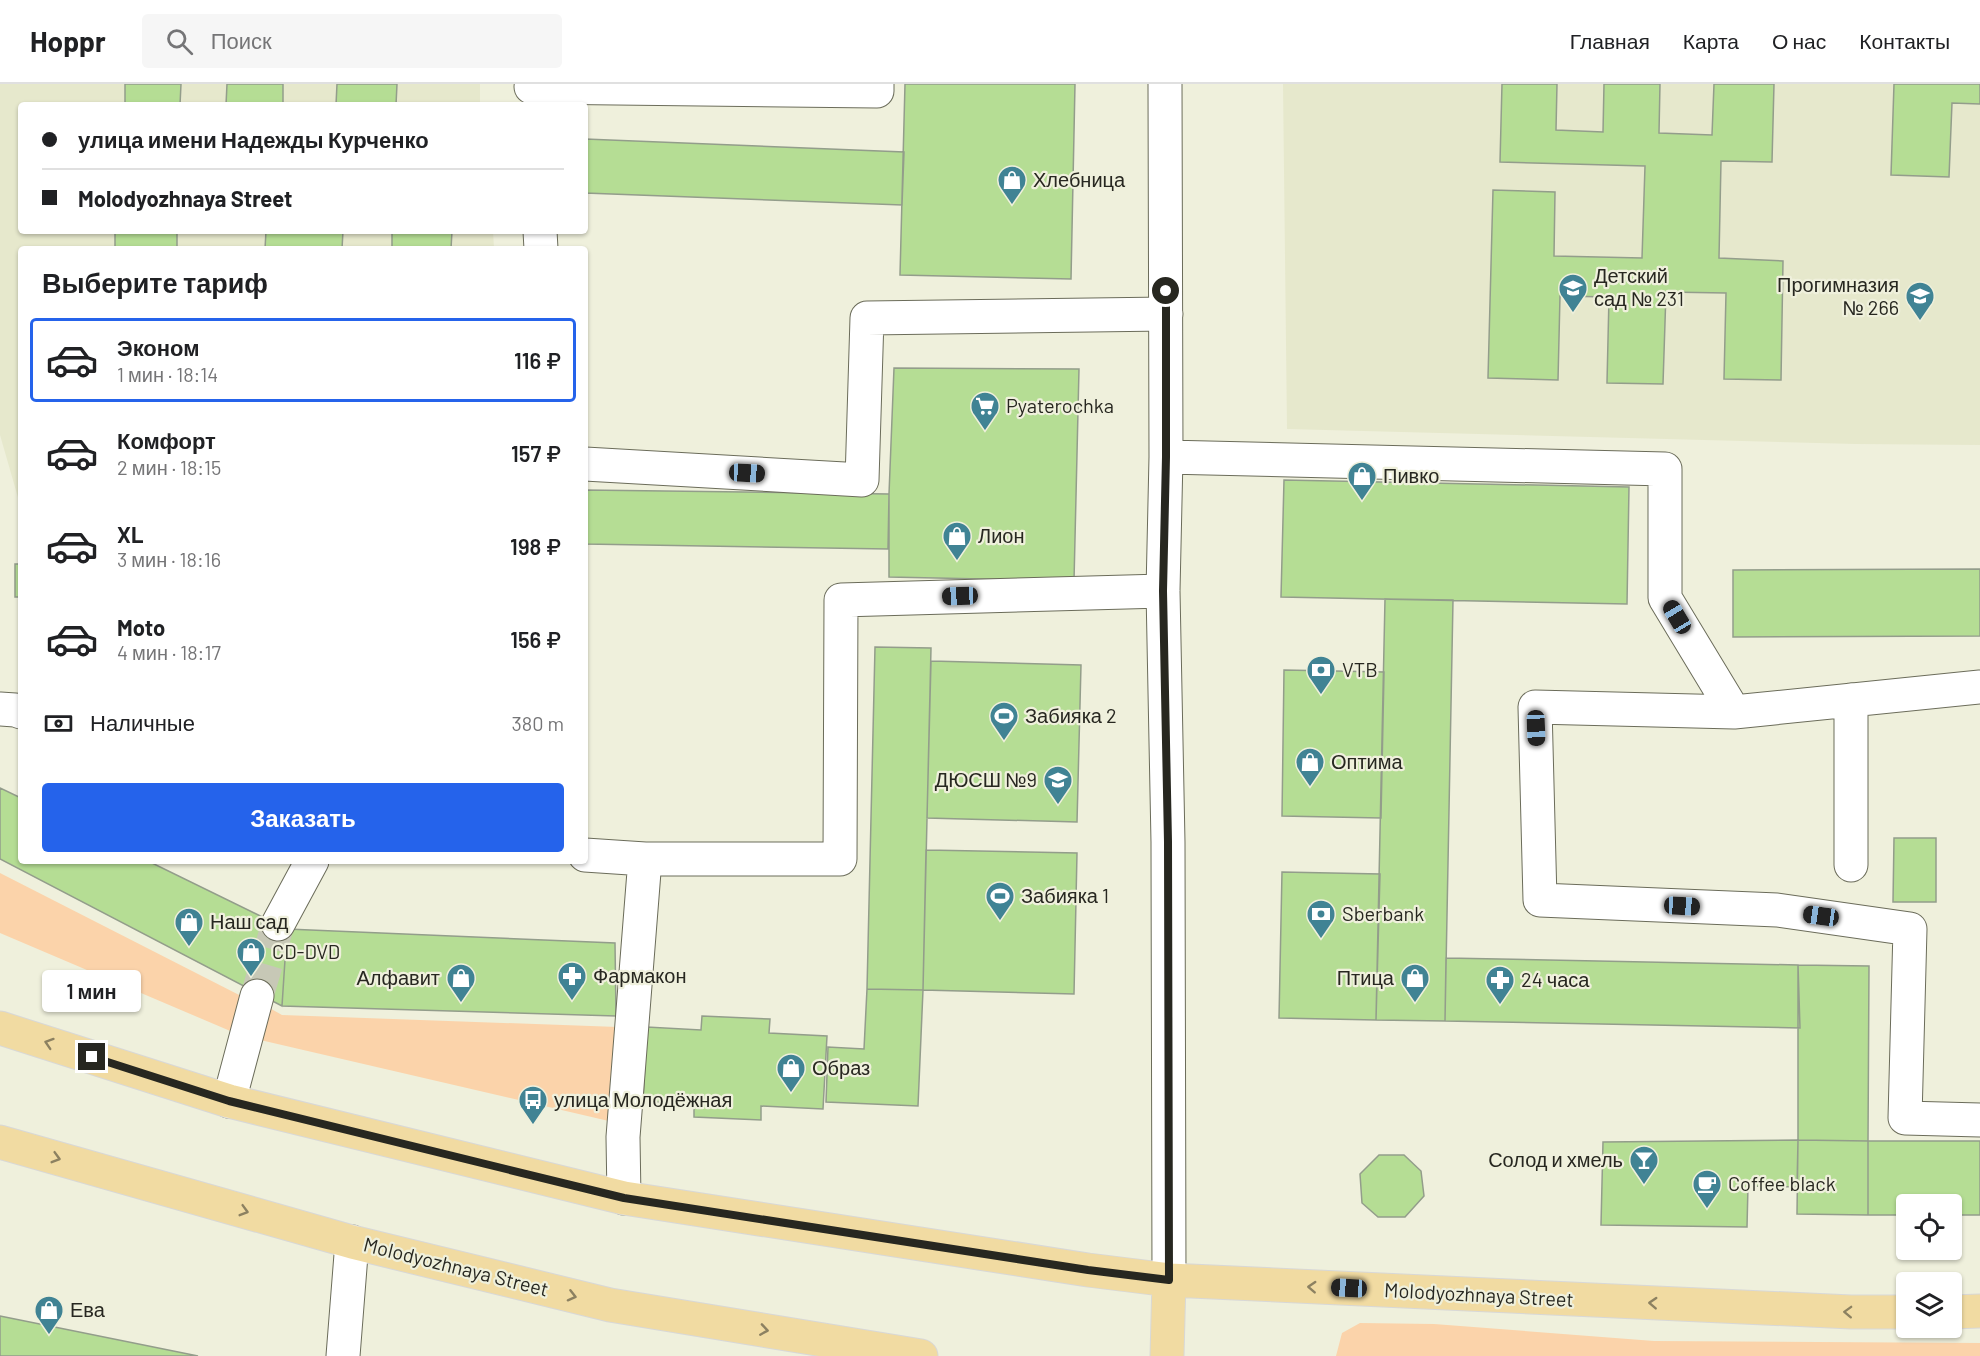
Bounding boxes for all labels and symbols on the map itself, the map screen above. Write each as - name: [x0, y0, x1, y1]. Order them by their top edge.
- shop icon: Хлебница: [996, 164, 1028, 206]
- place label: Хлебница: [1033, 167, 1126, 191]
- place label: Детский сад № 231: [1594, 263, 1684, 310]
- school or university icon: Детский сад № 231: [1557, 272, 1589, 314]
- place label: Прогимназия № 266: [1777, 272, 1899, 319]
- route start: [1152, 277, 1179, 304]
- school or university icon: Прогимназия № 266: [1904, 280, 1936, 322]
- supermarket icon: Pyaterochka: [969, 390, 1001, 432]
- place label: Pyaterochka: [1006, 393, 1114, 417]
- shop icon: Пивко: [1346, 460, 1378, 502]
- car: [729, 463, 765, 483]
- place label: Пивко: [1383, 463, 1439, 487]
- shop icon: Лион: [941, 520, 973, 562]
- place label: Лион: [978, 523, 1024, 547]
- car: [942, 586, 978, 606]
- car: [1660, 597, 1694, 637]
- bank icon: VTB: [1305, 654, 1337, 696]
- place label: VTB: [1342, 657, 1378, 681]
- sports icon: Забияка 2: [988, 700, 1020, 742]
- place label: Забияка 2: [1025, 703, 1117, 727]
- car: [1526, 710, 1546, 746]
- shop icon: Оптима: [1294, 746, 1326, 788]
- place label: Оптима: [1331, 749, 1403, 773]
- school or university icon: ДЮСШ №9: [1042, 764, 1074, 806]
- place label: ДЮСШ №9: [935, 767, 1037, 791]
- sports icon: Забияка 1: [984, 880, 1016, 922]
- place label: Забияка 1: [1021, 883, 1109, 907]
- car: [1664, 896, 1700, 916]
- bank icon: Sberbank: [1305, 898, 1337, 940]
- place label: Sberbank: [1342, 901, 1424, 925]
- car: [1802, 905, 1840, 927]
- shop icon: Наш сад: [173, 906, 205, 948]
- place label: Наш сад: [210, 909, 289, 933]
- shop icon: CD-DVD: [235, 936, 267, 978]
- place label: CD-DVD: [272, 939, 340, 963]
- pharmacy icon: Фармакон: [556, 960, 588, 1002]
- shop icon: Алфавит: [445, 962, 477, 1004]
- shop icon: Птица: [1399, 962, 1431, 1004]
- place label: Фармакон: [593, 963, 686, 987]
- pharmacy icon: 24 часа: [1484, 964, 1516, 1006]
- place label: Алфавит: [356, 965, 440, 989]
- place label: Птица: [1337, 965, 1395, 989]
- place label: 24 часа: [1521, 967, 1590, 991]
- callout: 1 мин: [42, 970, 142, 1012]
- one-way arrow: [44, 1038, 55, 1051]
- route end: [78, 1043, 105, 1070]
- shop icon: Образ: [775, 1052, 807, 1094]
- place label: Образ: [812, 1055, 870, 1079]
- bus stop icon: улица Молодёжная: [517, 1084, 549, 1126]
- place label: улица Молодёжная: [554, 1087, 732, 1111]
- bar icon: Солод и хмель: [1628, 1144, 1660, 1186]
- place label: Солод и хмель: [1488, 1147, 1623, 1171]
- one-way arrow: [50, 1151, 61, 1163]
- cafe icon: Coffee black: [1691, 1168, 1723, 1210]
- place label: Coffee black: [1728, 1171, 1836, 1195]
- one-way arrow: [238, 1204, 249, 1216]
- street label: Molodyozhnaya Street: [361, 1231, 551, 1301]
- street label: Molodyozhnaya Street: [1384, 1277, 1574, 1311]
- car: [1331, 1278, 1367, 1298]
- one-way arrow: [1307, 1280, 1316, 1293]
- one-way arrow: [567, 1288, 577, 1301]
- shop icon: Ева: [33, 1294, 65, 1336]
- place label: Ева: [70, 1297, 106, 1321]
- one-way arrow: [1649, 1297, 1658, 1310]
- one-way arrow: [1844, 1305, 1853, 1318]
- one-way arrow: [760, 1324, 769, 1336]

